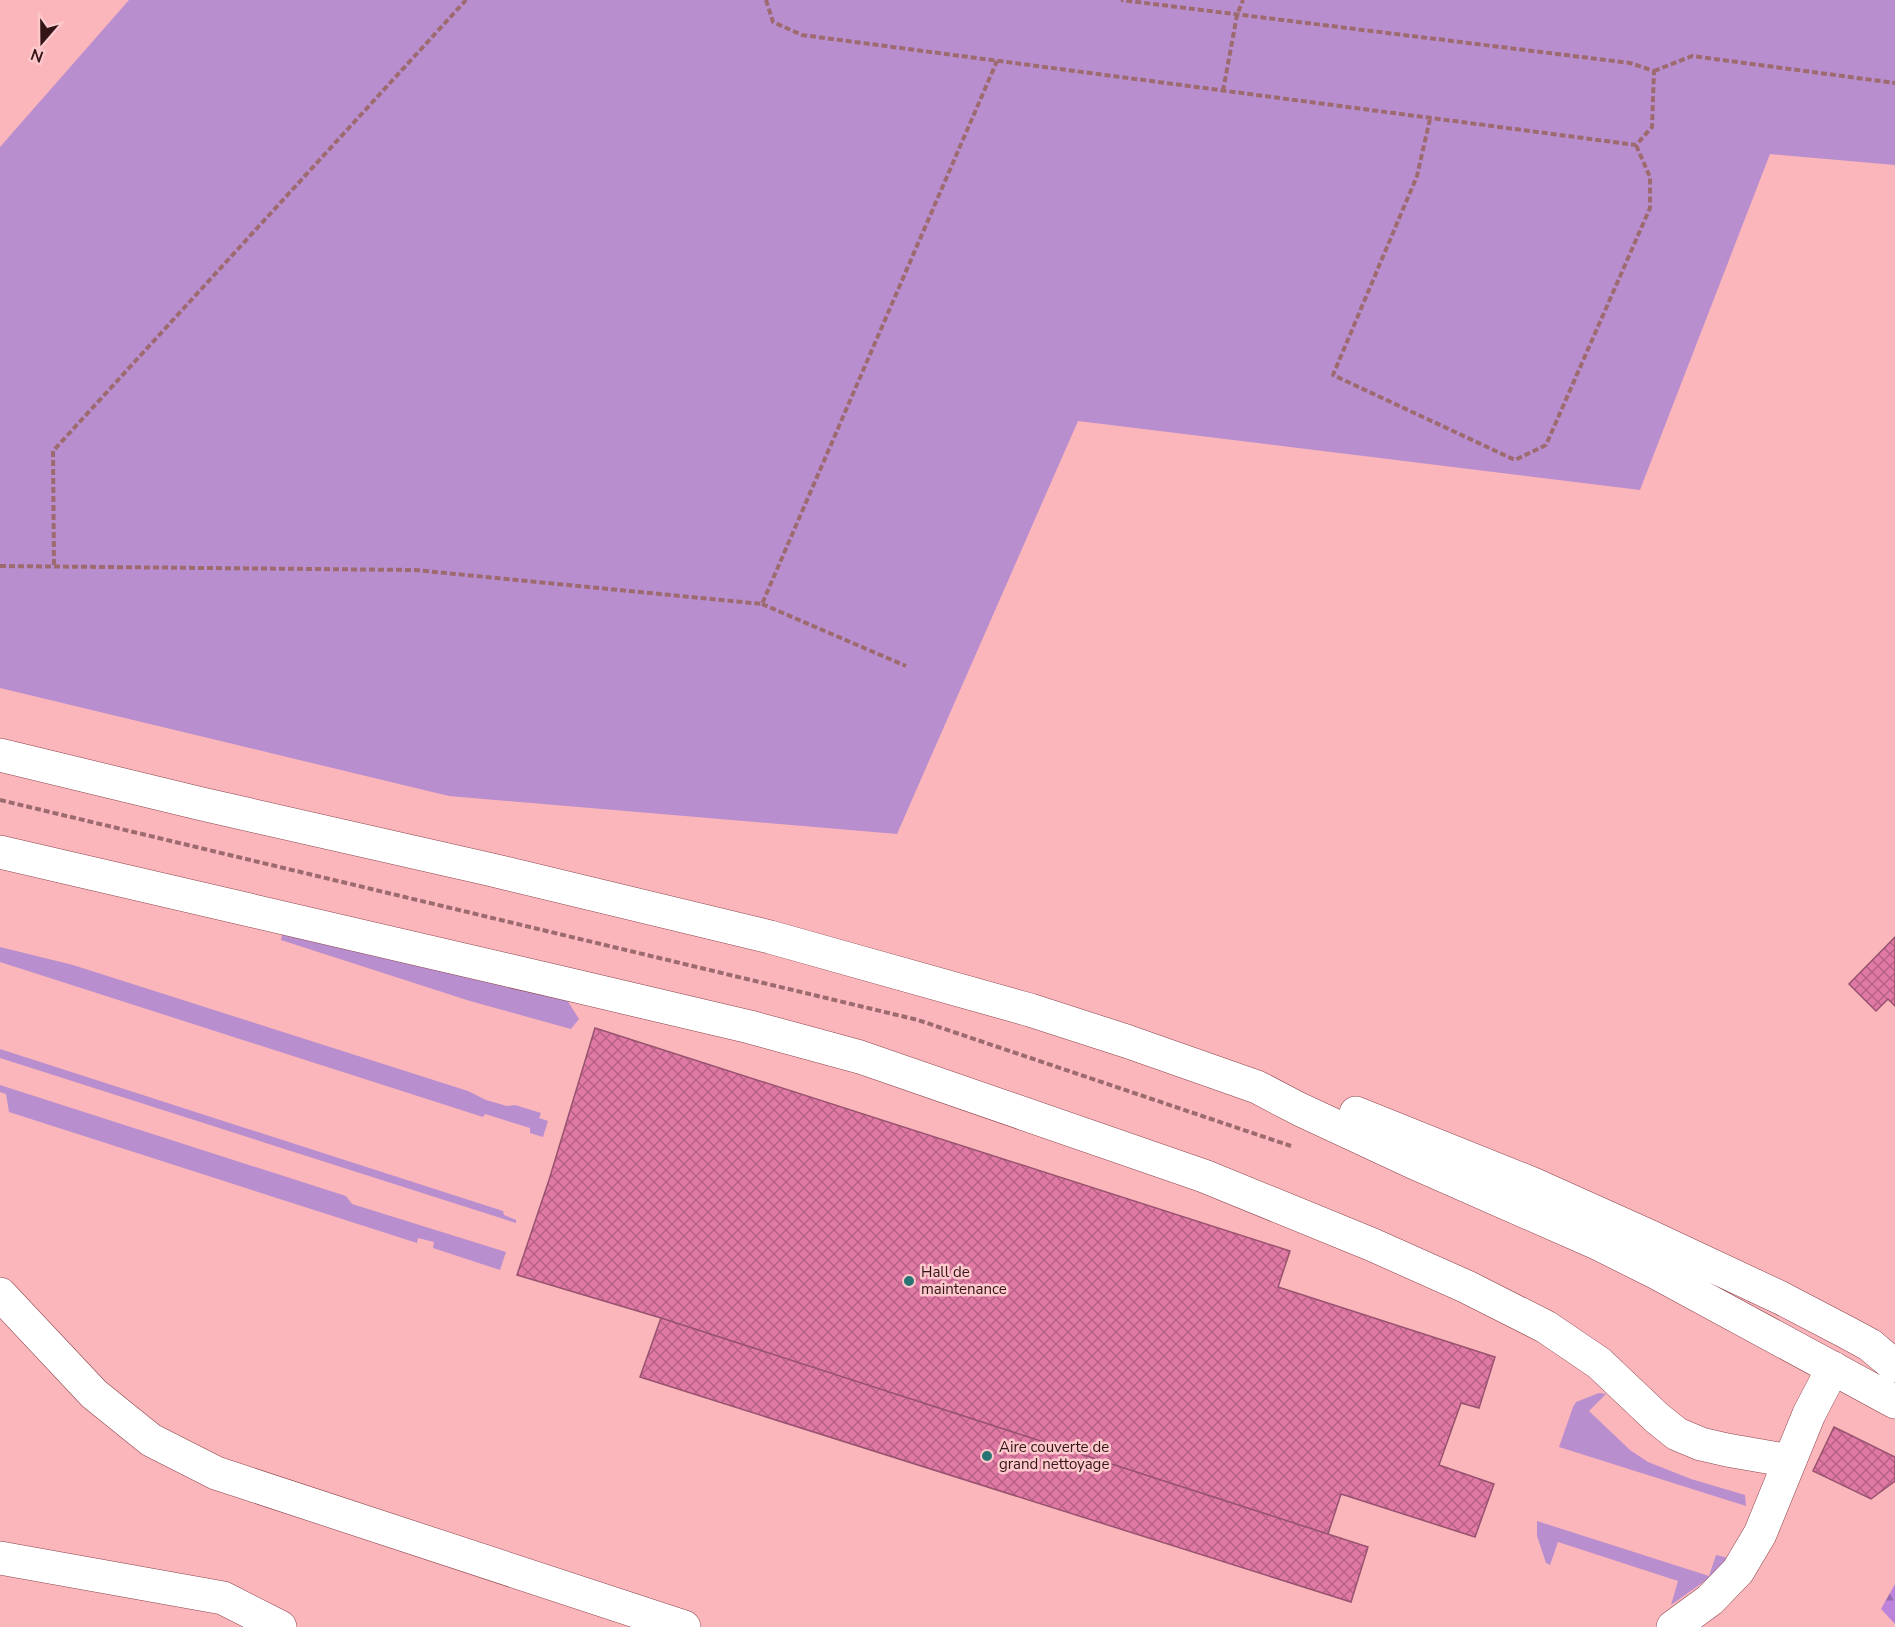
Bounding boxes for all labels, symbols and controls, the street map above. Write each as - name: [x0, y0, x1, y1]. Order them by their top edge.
- north arrow: [12, 12, 72, 72]
- text: N: [28, 43, 47, 68]
- place label: Hall de maintenance: [921, 1262, 1007, 1299]
- marker: Hall de maintenance: [902, 1274, 916, 1288]
- place label: Aire couverte de grand nettoyage: [999, 1437, 1109, 1474]
- marker: Aire couverte de grand nettoyage: [980, 1449, 994, 1463]

